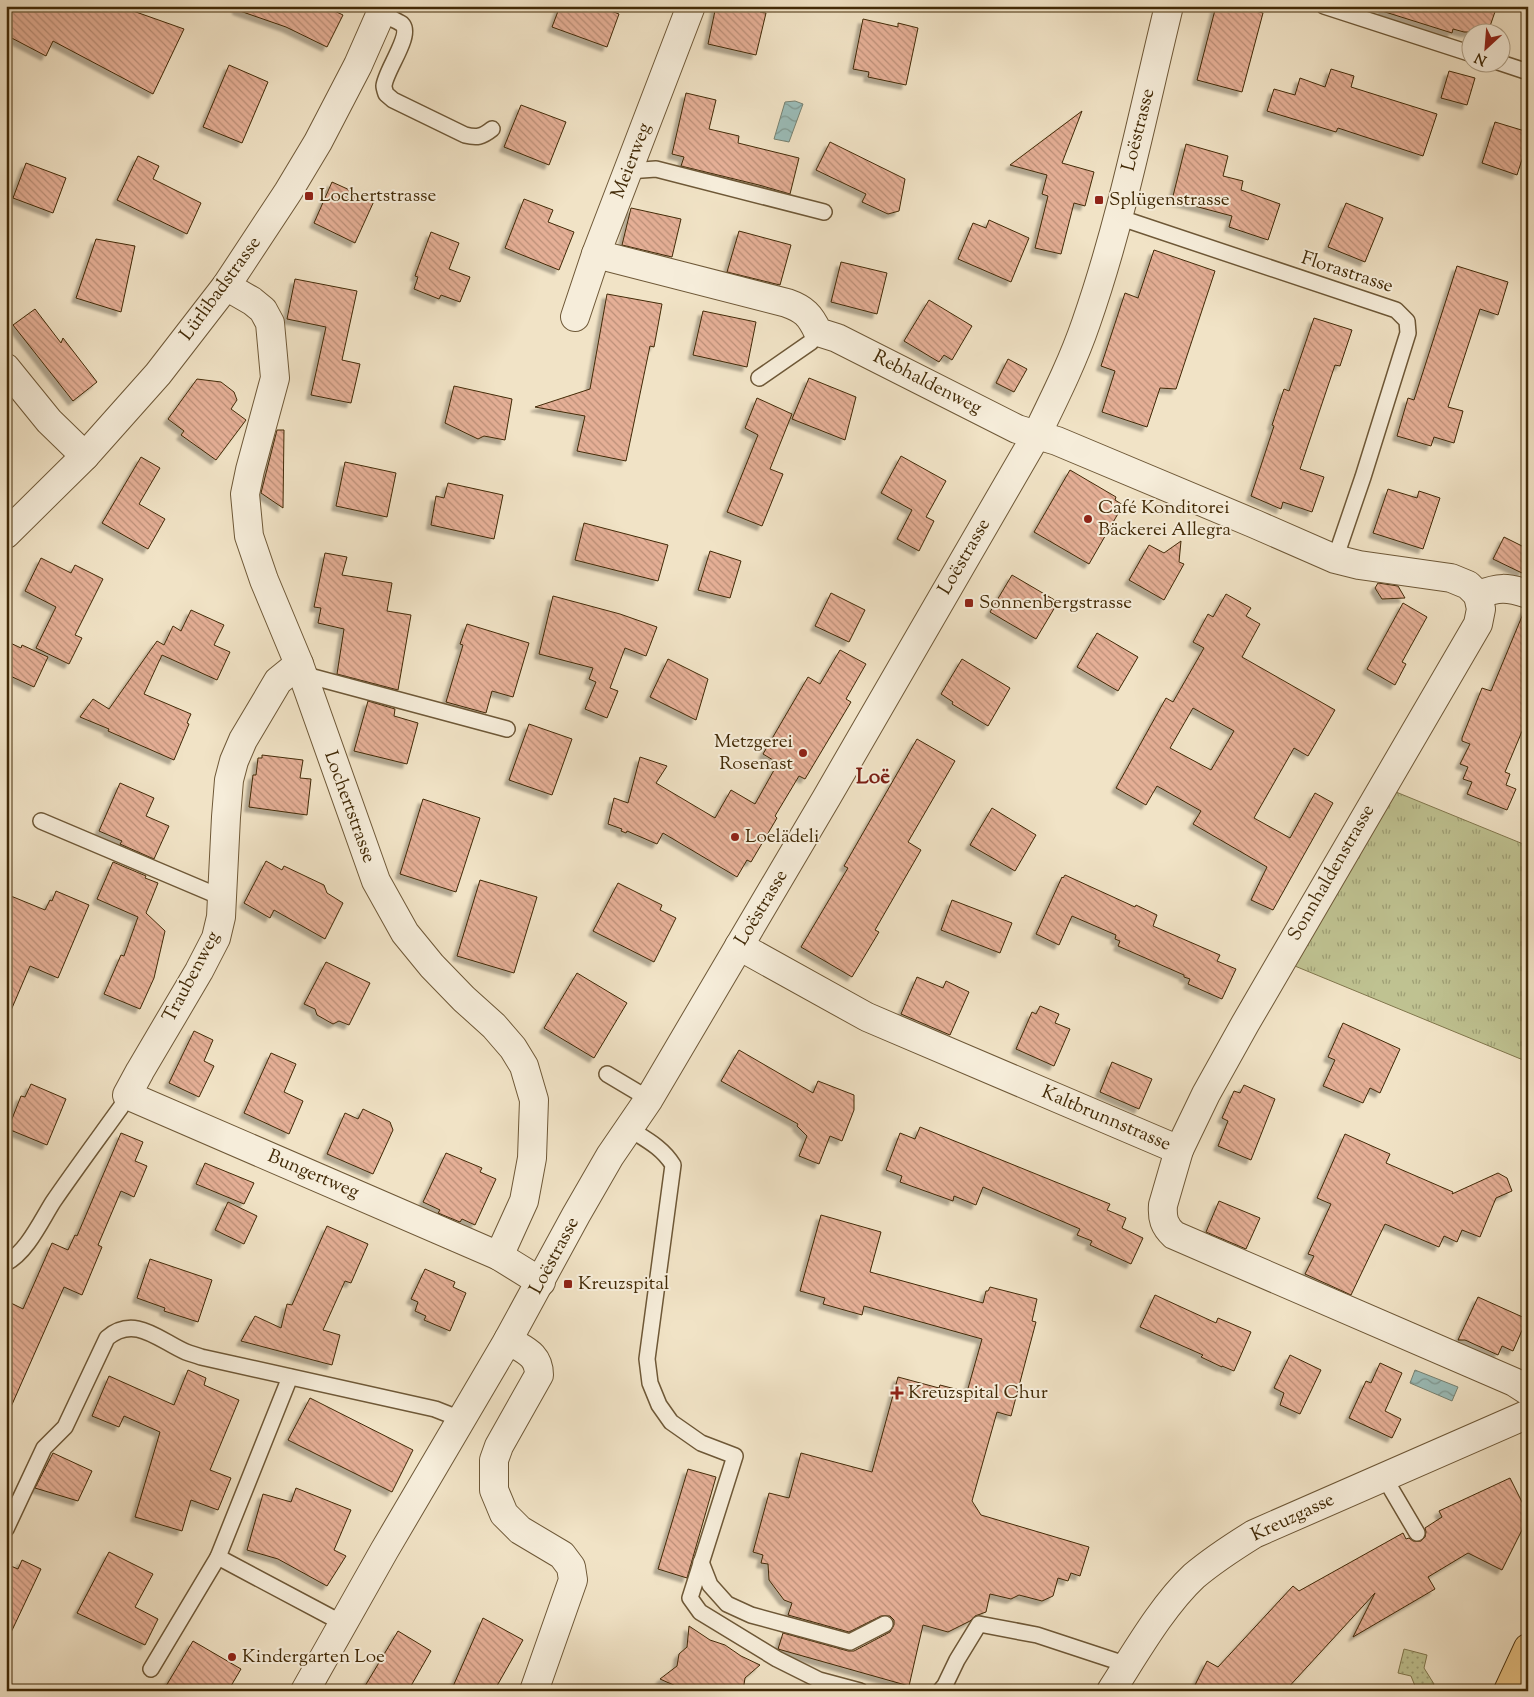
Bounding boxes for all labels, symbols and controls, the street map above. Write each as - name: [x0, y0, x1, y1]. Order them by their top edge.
- north arrow: [1462, 22, 1512, 72]
- text: N: [1472, 46, 1491, 69]
- street label: Loëstrasse: [1116, 86, 1162, 174]
- street label: Meierweg: [605, 119, 659, 203]
- place label: Lochertstrasse: [319, 183, 437, 210]
- place label: Splügenstrasse: [1109, 187, 1230, 214]
- marker: Lochertstrasse: [303, 190, 315, 202]
- marker: Splügenstrasse: [1093, 194, 1105, 206]
- street label: Lürlibadstrasse: [174, 231, 268, 347]
- street label: Florastrasse: [1297, 245, 1397, 301]
- street label: Rebhaldenweg: [868, 344, 986, 422]
- place label: Café Konditorei Bäckerei Allegra: [1098, 495, 1231, 544]
- marker: Café Konditorei Bäckerei Allegra: [1082, 513, 1094, 525]
- street label: Loëstrasse: [932, 514, 998, 600]
- place label: Sonnenbergstrasse: [979, 590, 1132, 617]
- marker: Sonnenbergstrasse: [963, 597, 975, 609]
- place label: Metzgerei Rosenast: [714, 729, 793, 778]
- street label: Lochertstrasse: [316, 747, 382, 867]
- marker: Metzgerei Rosenast: [797, 747, 809, 759]
- district label: Loë: [856, 763, 890, 793]
- street label: Sonnhaldenstrasse: [1282, 800, 1382, 946]
- place label: Loelädeli: [745, 824, 819, 851]
- marker: Loelädeli: [729, 831, 741, 843]
- street label: Loëstrasse: [729, 865, 795, 951]
- street label: Traubenweg: [157, 927, 227, 1027]
- street label: Kaltbrunnstrasse: [1037, 1080, 1175, 1159]
- street label: Bungertweg: [263, 1144, 363, 1206]
- street label: Loëstrasse: [523, 1212, 587, 1300]
- place label: Kreuzspital: [578, 1271, 669, 1298]
- marker: Kreuzspital: [562, 1278, 574, 1290]
- place label: Kreuzspital Chur: [908, 1380, 1048, 1407]
- marker: Kreuzspital Chur: [890, 1386, 904, 1400]
- street label: Kreuzgasse: [1247, 1487, 1339, 1549]
- place label: Kindergarten Loe: [242, 1644, 385, 1671]
- marker: Kindergarten Loe: [226, 1651, 238, 1663]

